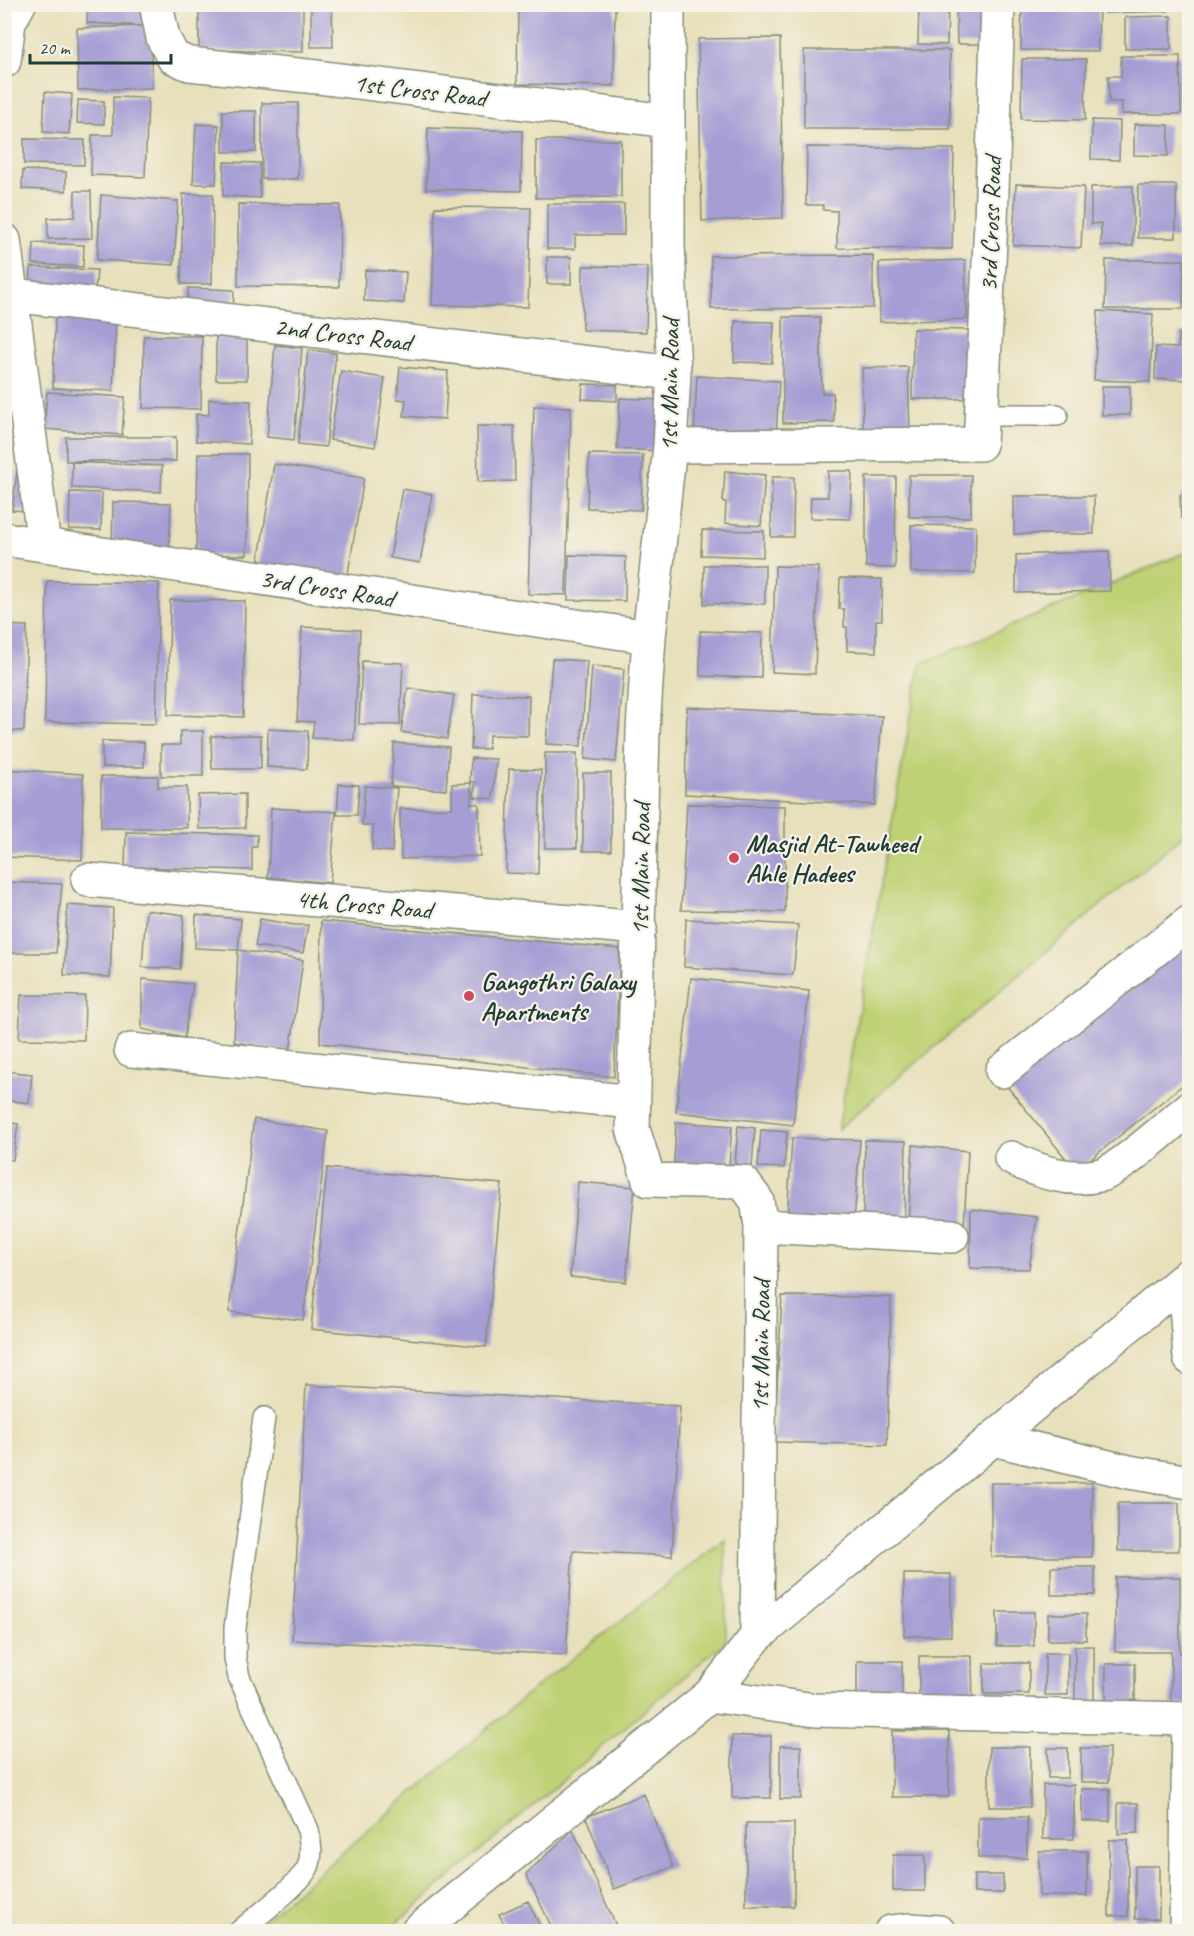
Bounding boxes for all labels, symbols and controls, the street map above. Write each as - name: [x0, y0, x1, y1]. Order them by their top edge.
- scale bar: [30, 27, 171, 65]
- text: 20 m: [39, 37, 72, 59]
- street label: 1st Cross Road: [352, 66, 492, 115]
- street label: 3rd Cross Road: [972, 152, 1009, 292]
- street label: 2nd Cross Road: [273, 310, 417, 360]
- street label: 1st Main Road: [652, 315, 687, 451]
- street label: 3rd Cross Road: [257, 562, 400, 616]
- street label: 1st Main Road: [623, 799, 658, 935]
- place label: Masjid At-Tawheed Ahle Hadees: [746, 827, 922, 890]
- marker: Masjid At-Tawheed Ahle Hadees: [727, 851, 741, 865]
- street label: 4th Cross Road: [295, 882, 437, 927]
- place label: Gangothri Galaxy Apartments: [481, 965, 638, 1028]
- marker: Gangothri Galaxy Apartments: [462, 989, 476, 1003]
- street label: 1st Main Road: [743, 1276, 778, 1412]

